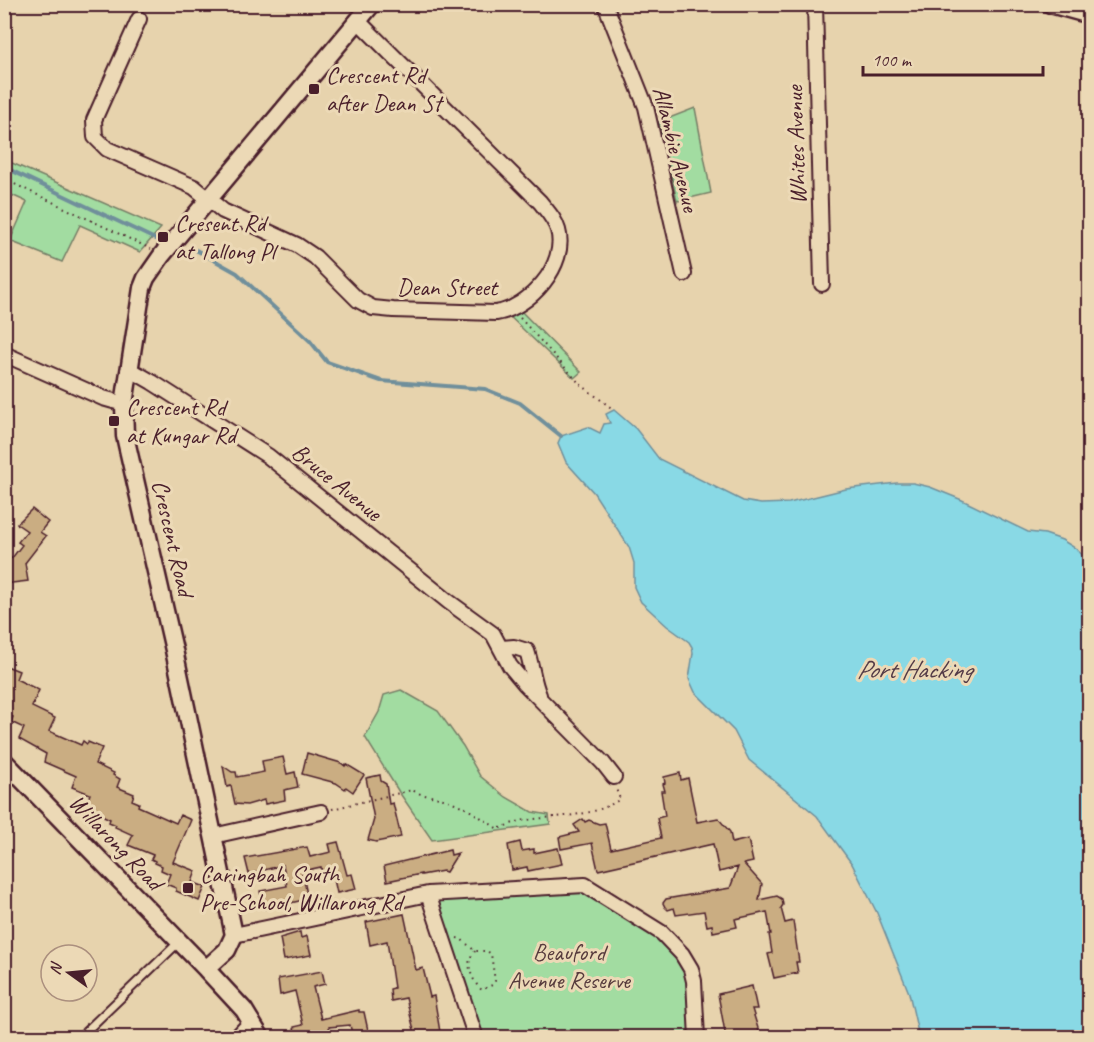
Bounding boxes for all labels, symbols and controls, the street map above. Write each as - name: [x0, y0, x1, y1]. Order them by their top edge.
- scale bar: [863, 39, 1043, 77]
- text: 100 m: [872, 49, 913, 71]
- place label: Crescent Rd after Dean St: [326, 60, 444, 118]
- marker: Crescent Rd after Dean St: [307, 82, 321, 96]
- street label: Allambie Avenue: [646, 83, 707, 217]
- street label: Whites Avenue: [779, 83, 813, 205]
- place label: Cresent Rd at Tallong Pl: [175, 208, 279, 266]
- marker: Cresent Rd at Tallong Pl: [156, 230, 170, 244]
- street label: Dean Street: [397, 272, 499, 302]
- place label: Crescent Rd at Kungar Rd: [126, 392, 239, 450]
- marker: Crescent Rd at Kungar Rd: [107, 414, 121, 428]
- street label: Bruce Avenue: [286, 437, 390, 529]
- street label: Crescent Road: [145, 477, 202, 602]
- water label: Port Hacking: [857, 653, 975, 686]
- street label: Willarong Road: [63, 787, 172, 899]
- place label: Caringbah South Pre-School, Willarong Rd: [200, 859, 406, 917]
- marker: Caringbah South Pre-School, Willarong Rd: [181, 881, 195, 895]
- park label: Beauford Avenue Reserve: [508, 937, 632, 995]
- north arrow: [39, 943, 99, 1003]
- text: N: [45, 959, 67, 977]

